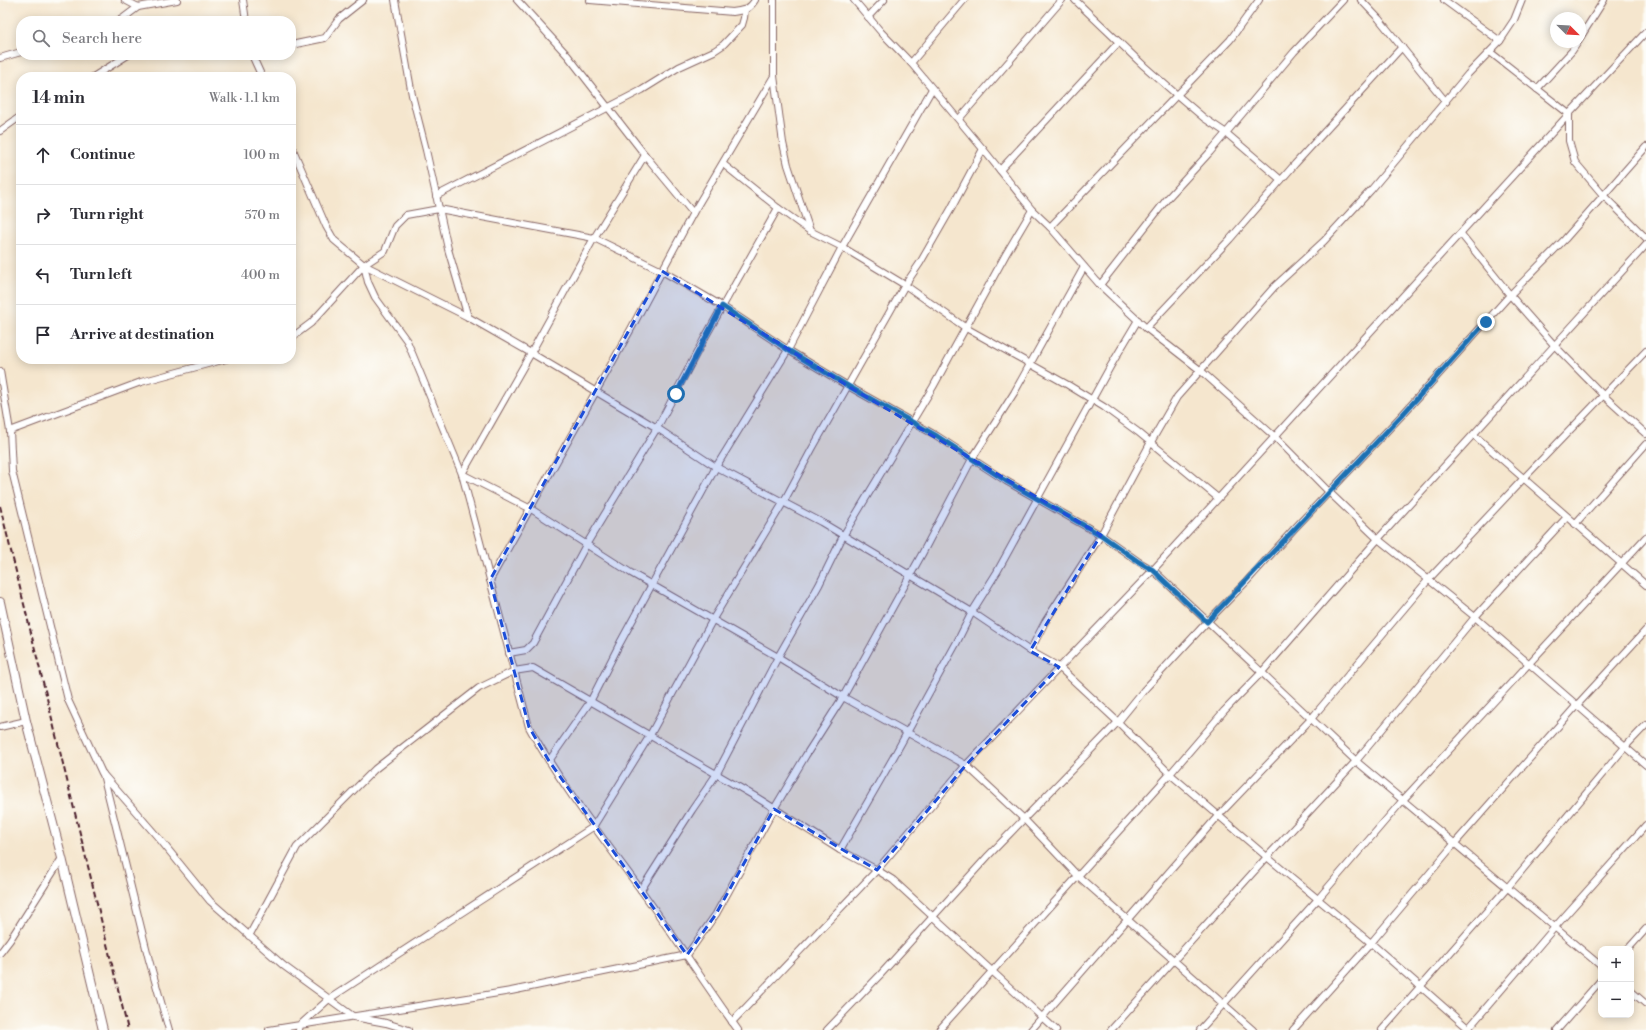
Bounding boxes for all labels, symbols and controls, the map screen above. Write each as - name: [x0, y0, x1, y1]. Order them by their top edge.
- north arrow: [1550, 12, 1586, 48]
- search box: [16, 16, 296, 60]
- icon: search: [30, 27, 52, 49]
- text: Search here: [62, 29, 142, 48]
- text: 14 min: [32, 87, 85, 109]
- text: Walk · 1.1 km: [209, 90, 280, 106]
- icon: ahead: [32, 144, 54, 166]
- text: Continue: [70, 145, 135, 164]
- text: 100 m: [244, 147, 280, 163]
- icon: right: [32, 204, 54, 226]
- text: Turn right: [70, 205, 144, 224]
- text: 570 m: [244, 207, 280, 223]
- icon: left: [32, 264, 54, 286]
- text: Turn left: [70, 265, 132, 284]
- text: 400 m: [241, 267, 280, 283]
- route end: [1477, 313, 1495, 331]
- icon: arrive: [32, 324, 54, 346]
- text: Arrive at destination: [70, 325, 214, 344]
- route start: [667, 385, 685, 403]
- map controls: [1598, 946, 1634, 1018]
- button: +: [1598, 946, 1634, 982]
- button: −: [1598, 982, 1634, 1018]

